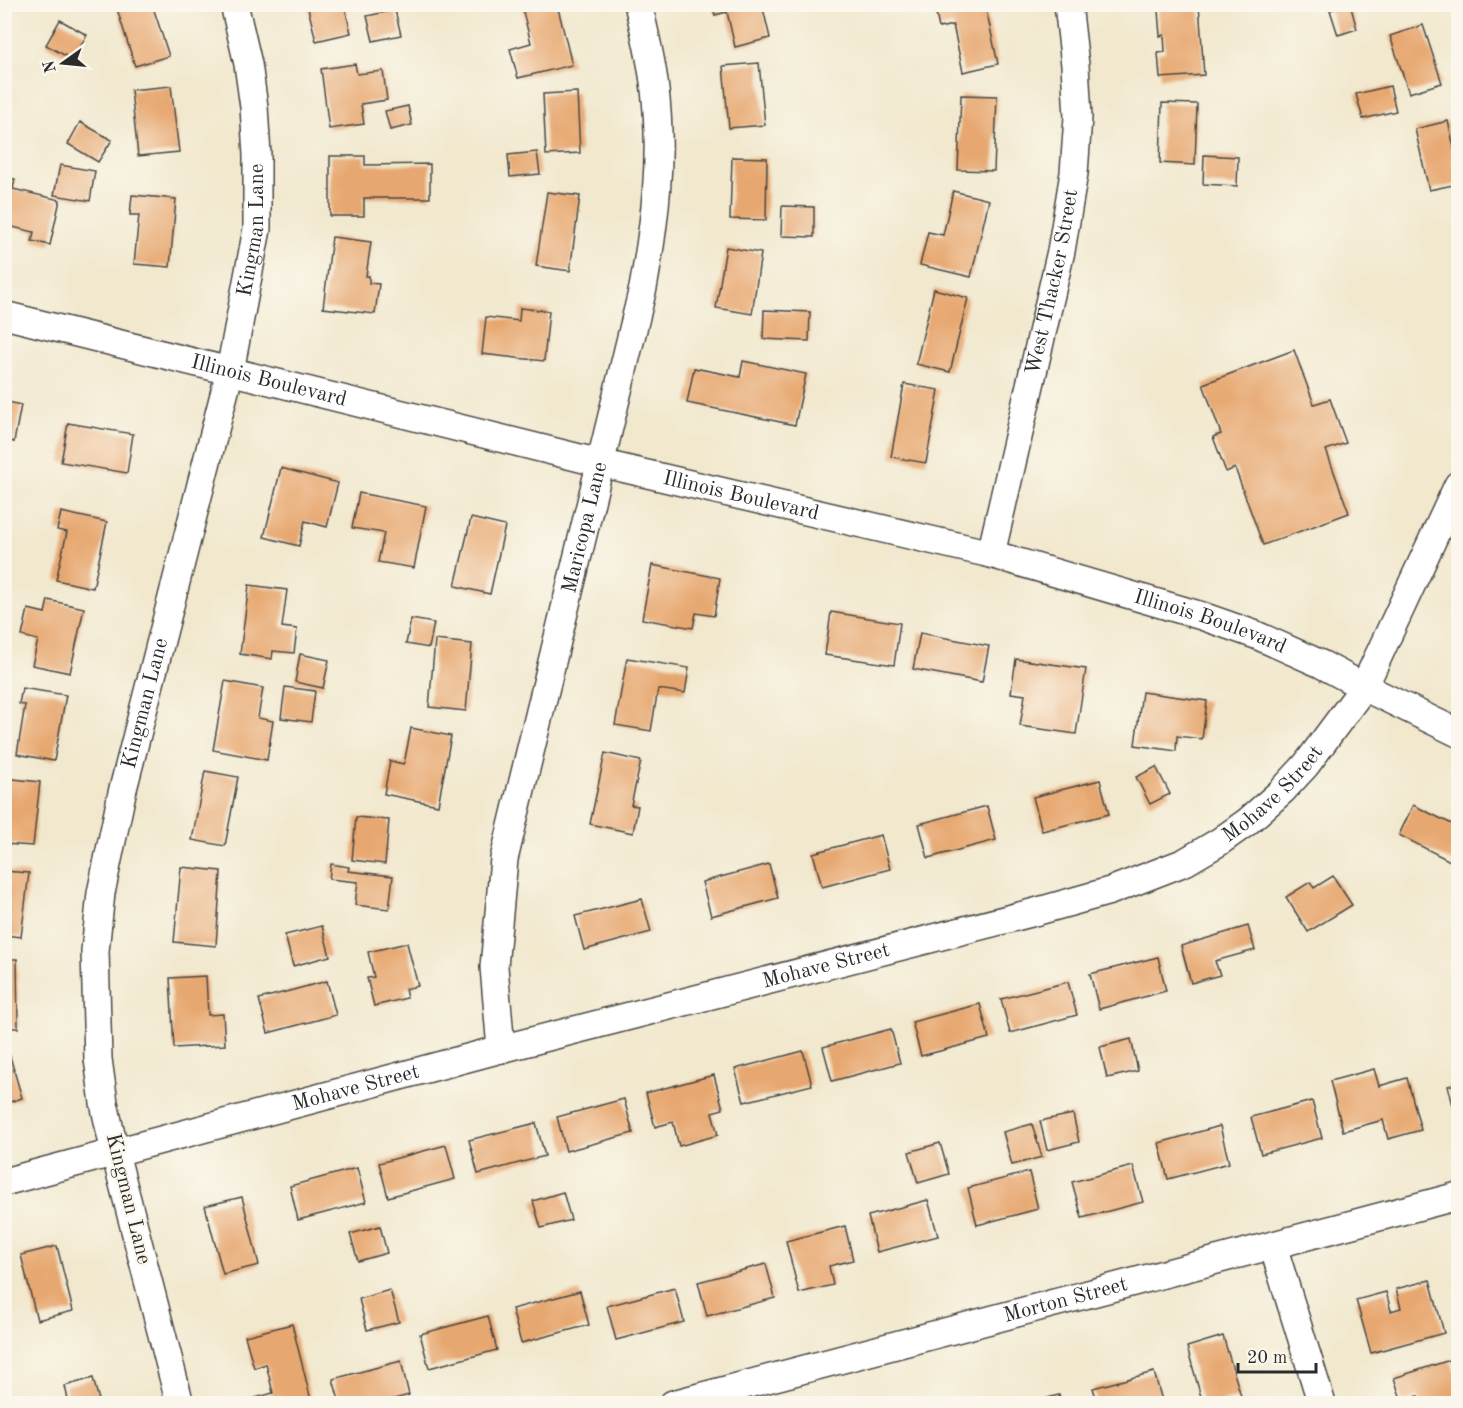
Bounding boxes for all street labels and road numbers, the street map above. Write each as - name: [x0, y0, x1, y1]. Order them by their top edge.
- street label: Kingman Lane: [234, 164, 268, 298]
- street label: West Thacker Street: [1022, 187, 1082, 377]
- street label: Illinois Boulevard: [189, 351, 349, 410]
- street label: Maricopa Lane: [559, 460, 611, 595]
- street label: Illinois Boulevard: [661, 468, 821, 524]
- street label: Illinois Boulevard: [1132, 586, 1290, 658]
- street label: Kingman Lane: [118, 636, 172, 771]
- street label: Mohave Street: [1219, 742, 1327, 846]
- street label: Mohave Street: [760, 939, 892, 992]
- street label: Mohave Street: [290, 1061, 421, 1115]
- street label: Kingman Lane: [102, 1131, 154, 1267]
- street label: Morton Street: [1001, 1274, 1130, 1326]

